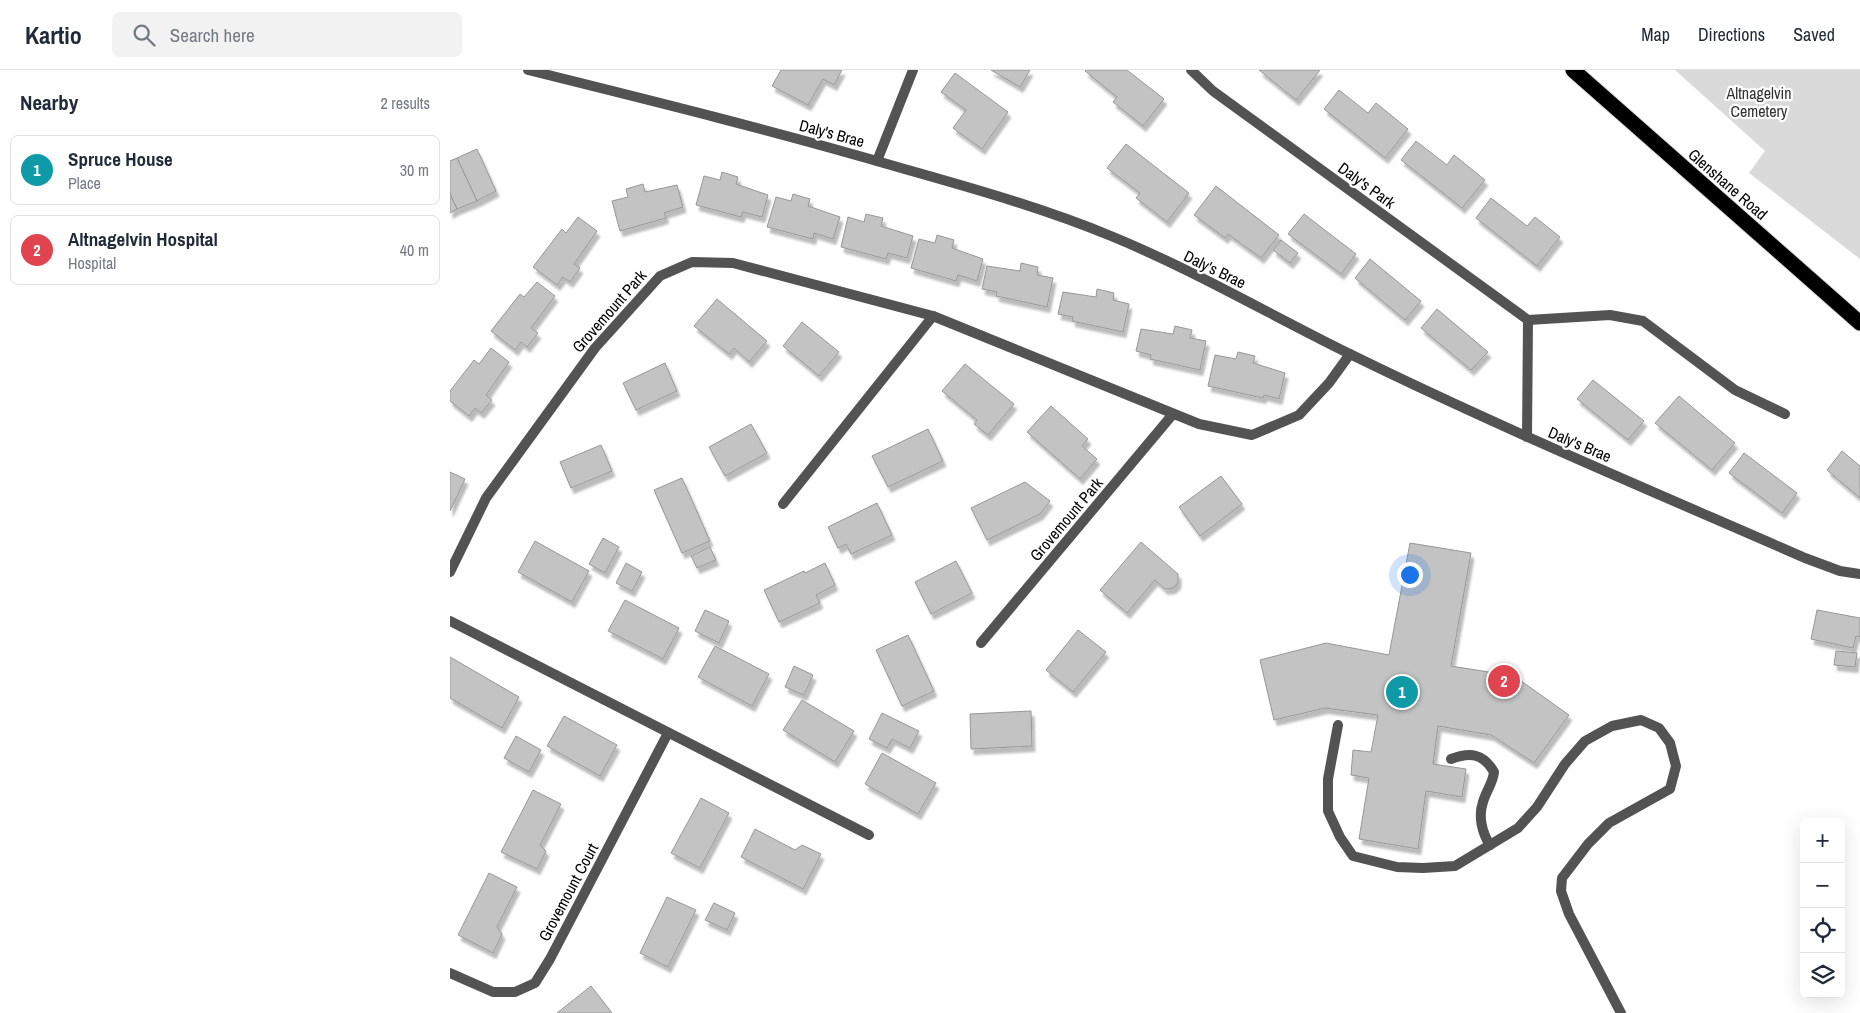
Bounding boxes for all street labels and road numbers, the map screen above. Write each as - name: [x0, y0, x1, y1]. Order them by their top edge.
- street label: Daly's Brae: [797, 114, 867, 152]
- street label: Glenshane Road: [1684, 143, 1772, 225]
- street label: Daly's Park: [1334, 157, 1400, 214]
- street label: Daly's Brae: [1180, 244, 1250, 294]
- street label: Grovemount Park: [567, 265, 651, 357]
- street label: Daly's Brae: [1545, 421, 1615, 467]
- street label: Grovemount Park: [1025, 472, 1108, 565]
- street label: Grovemount Court: [533, 839, 603, 945]

